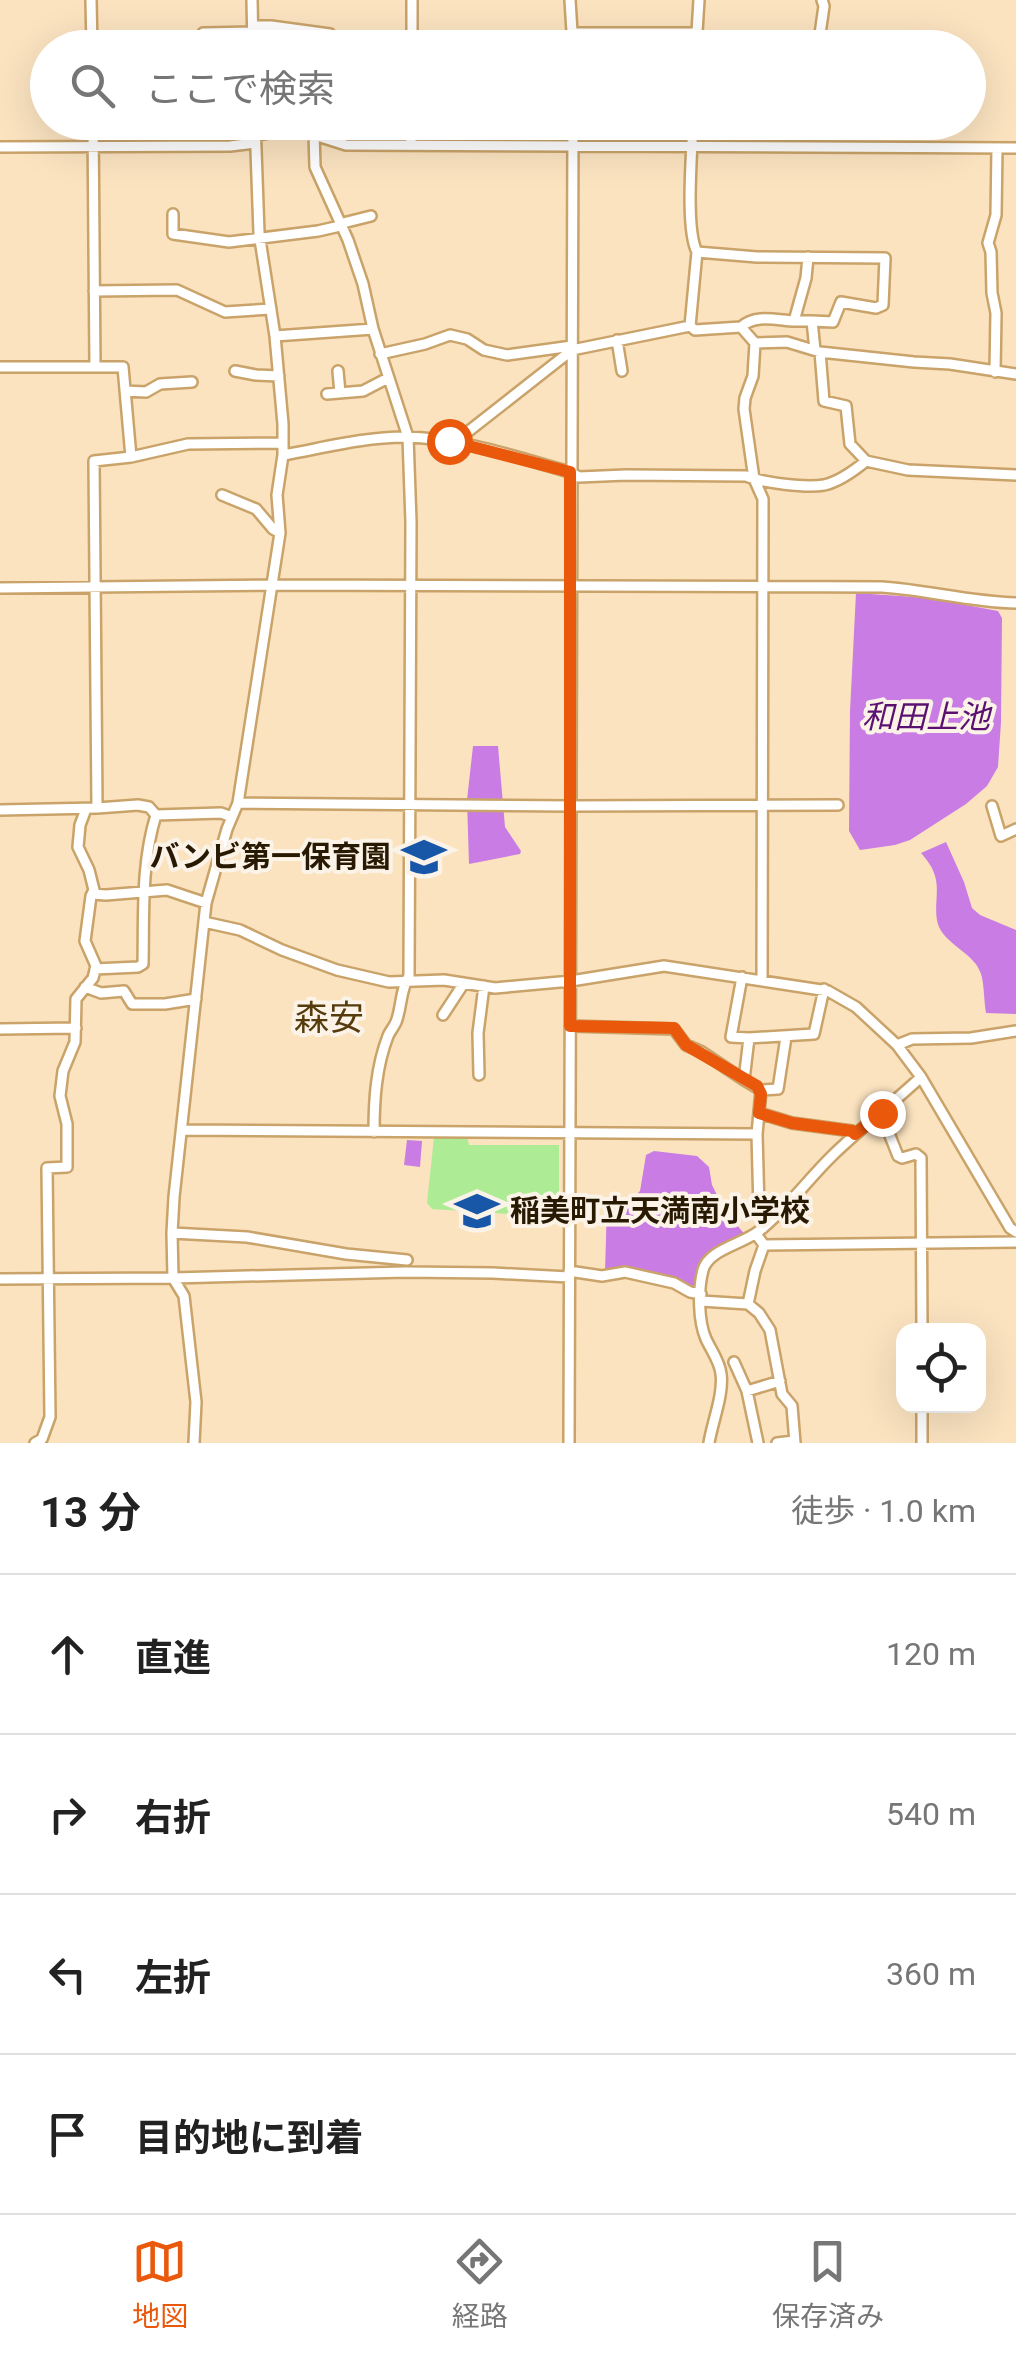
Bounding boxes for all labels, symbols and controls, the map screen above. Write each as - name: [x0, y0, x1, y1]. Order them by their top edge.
- search box: [30, 30, 986, 140]
- icon: search: [65, 58, 120, 113]
- text: ここで検索: [145, 67, 335, 111]
- route start: [427, 419, 473, 465]
- water label: 和田上池: [862, 698, 993, 736]
- school or university icon: バンビ第一保育園: [400, 833, 448, 881]
- place label: バンビ第一保育園: [150, 839, 391, 874]
- district label: 森安: [294, 998, 364, 1039]
- route end: [860, 1091, 906, 1137]
- school or university icon: 稲美町立天満南小学校: [453, 1187, 501, 1235]
- place label: 稲美町立天満南小学校: [510, 1193, 810, 1228]
- map controls: [896, 1323, 986, 1413]
- button: locate: [896, 1323, 986, 1413]
- text: 13 分: [40, 1488, 141, 1537]
- text: 徒歩 · 1.0 km: [791, 1492, 976, 1530]
- icon: ahead: [40, 1627, 95, 1682]
- text: 120 m: [886, 1635, 976, 1673]
- text: 直進: [135, 1636, 211, 1680]
- icon: right: [40, 1787, 95, 1842]
- text: 540 m: [886, 1795, 976, 1833]
- text: 右折: [135, 1796, 211, 1840]
- icon: left: [40, 1947, 95, 2002]
- text: 360 m: [886, 1955, 976, 1993]
- text: 左折: [135, 1956, 211, 2000]
- icon: arrive: [40, 2107, 95, 2162]
- text: 目的地に到着: [135, 2116, 363, 2160]
- tab: 地図: [132, 2234, 188, 2334]
- tab: 経路: [452, 2234, 508, 2334]
- tab: 保存済み: [772, 2234, 884, 2334]

